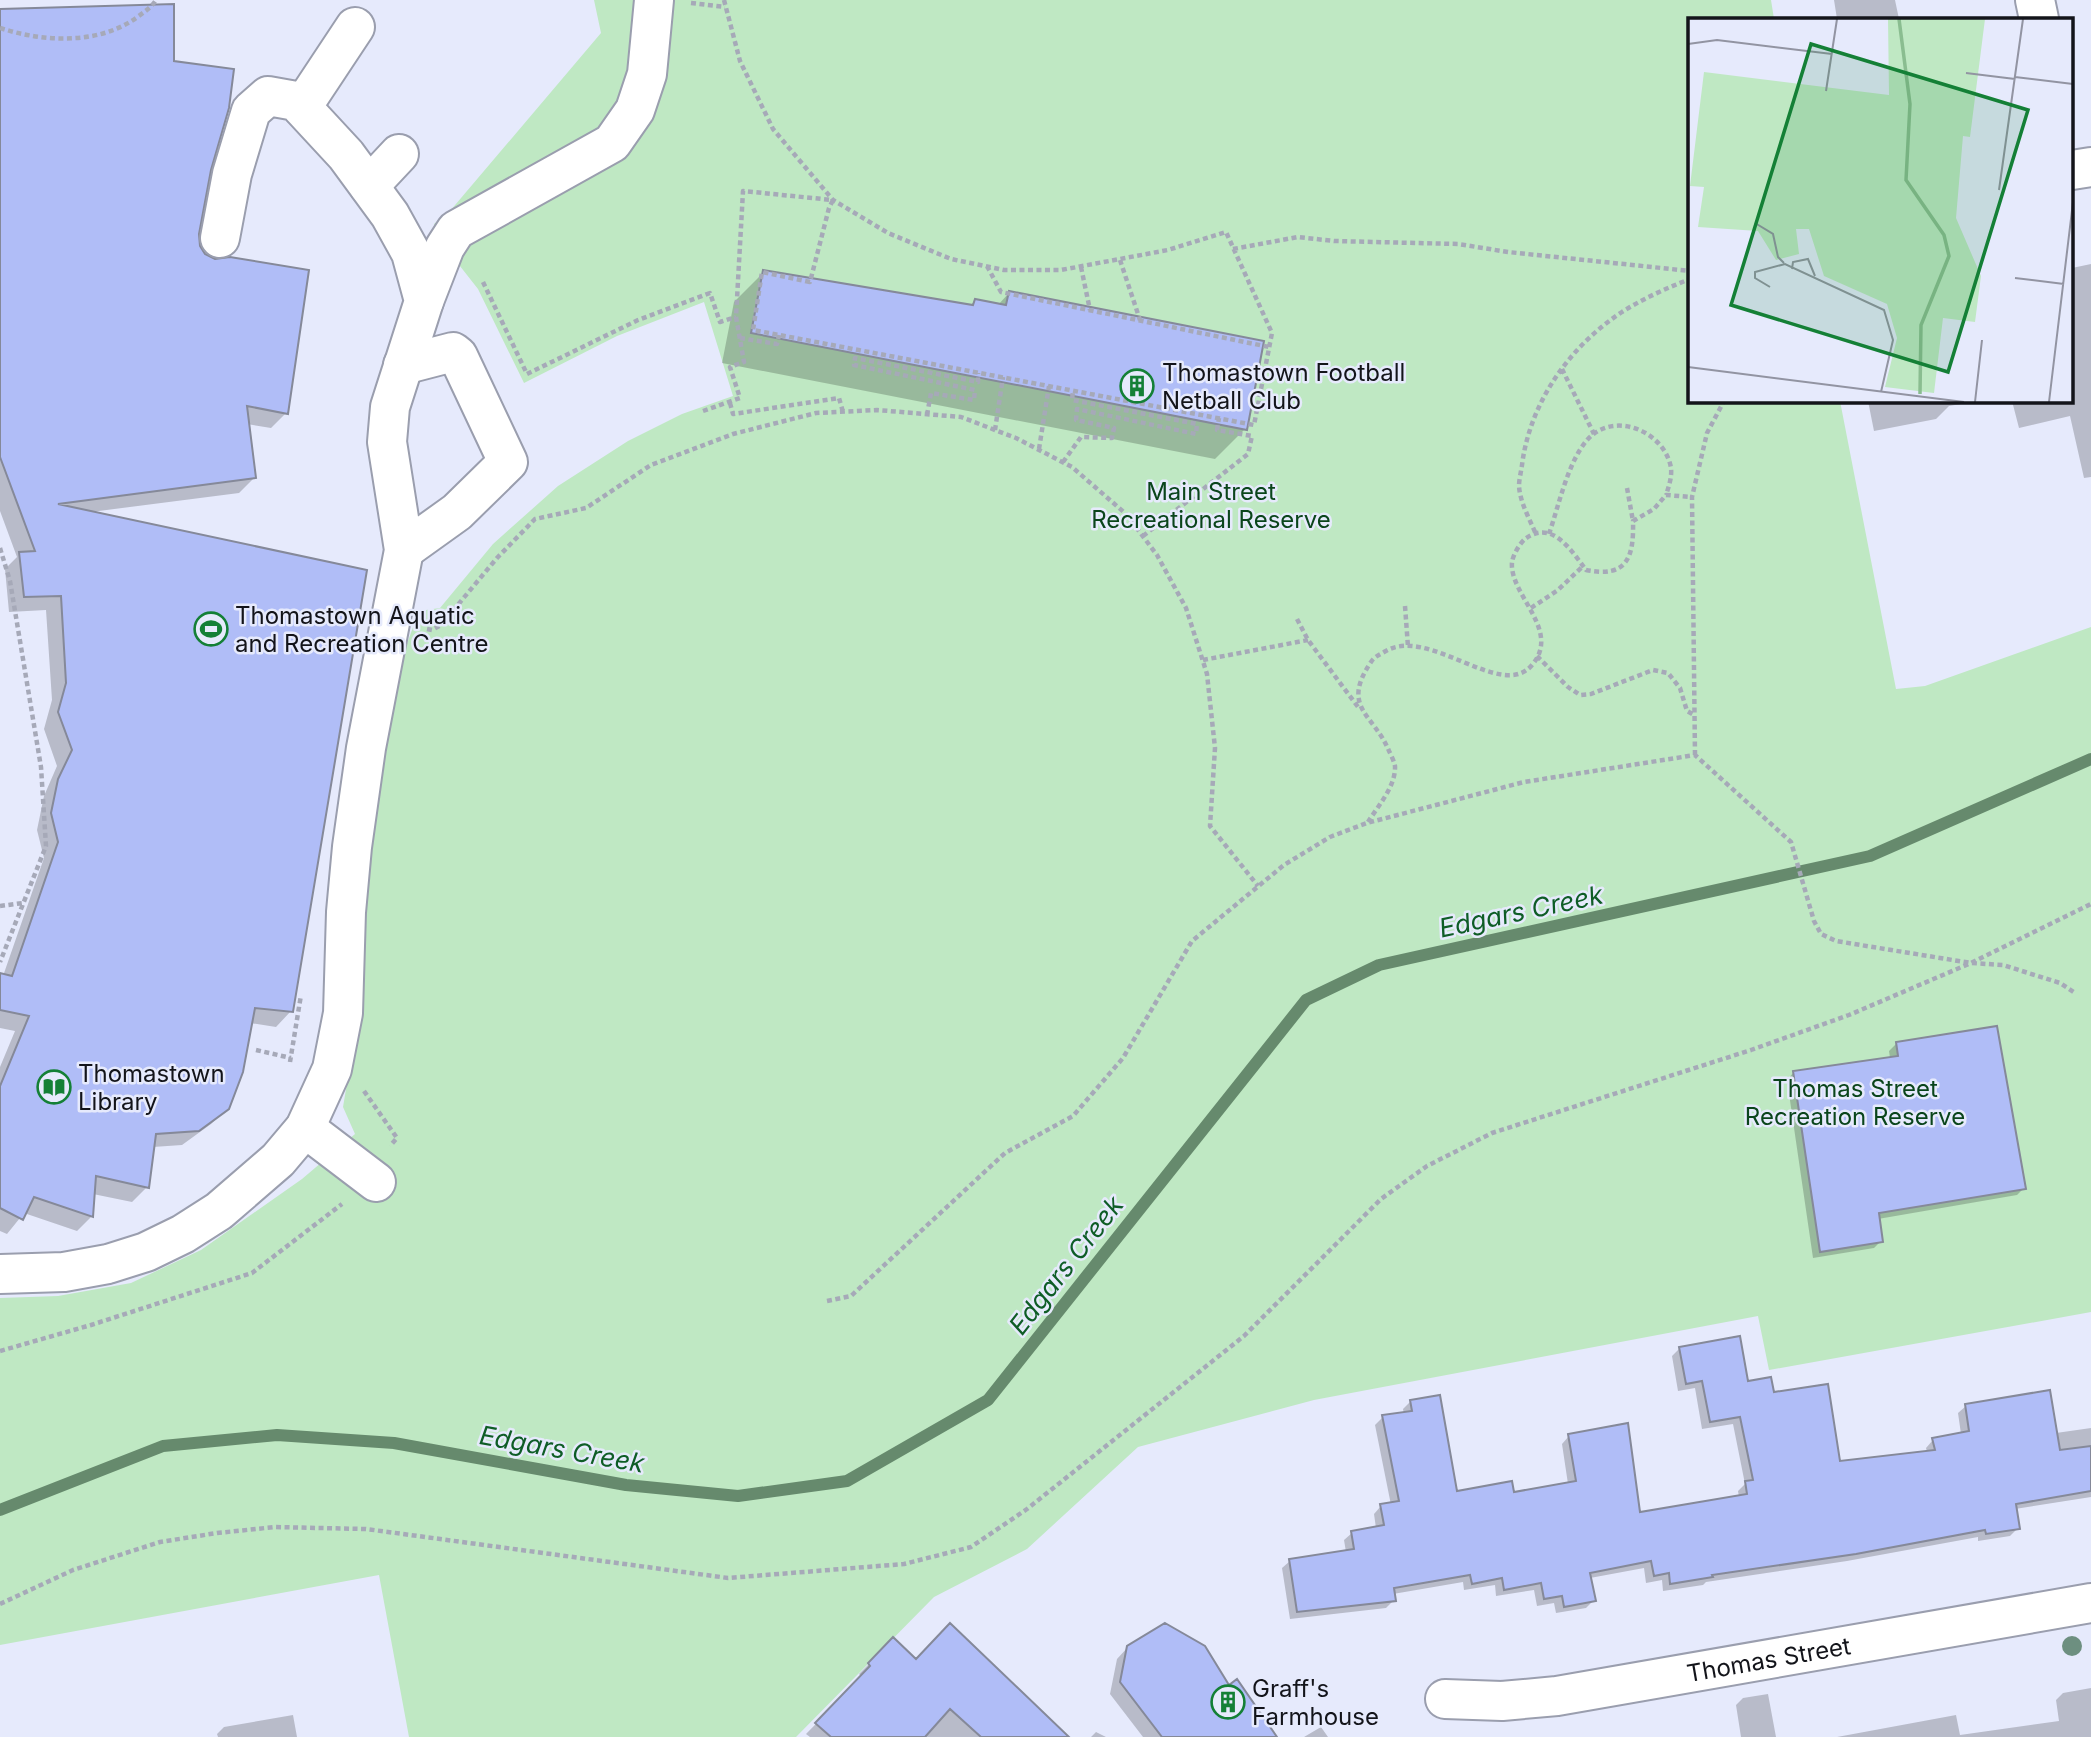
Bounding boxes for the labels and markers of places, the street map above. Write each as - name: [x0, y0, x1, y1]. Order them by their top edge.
- place label: Thomastown Football Netball Club: [1162, 358, 1405, 415]
- building icon: Thomastown Football Netball Club: [1118, 367, 1156, 405]
- place label: Thomastown Aquatic and Recreation Centre: [235, 601, 488, 658]
- sports icon: Thomastown Aquatic and Recreation Centre: [192, 610, 230, 648]
- place label: Thomastown Library: [78, 1059, 225, 1116]
- library icon: Thomastown Library: [35, 1068, 73, 1106]
- place label: Graff's Farmhouse: [1252, 1674, 1379, 1731]
- building icon: Graff's Farmhouse: [1209, 1683, 1247, 1721]

